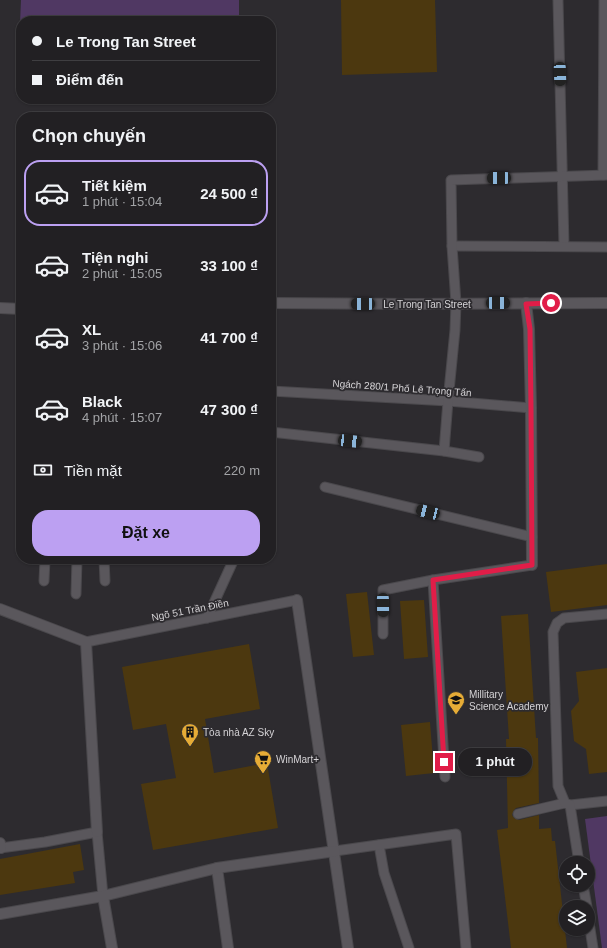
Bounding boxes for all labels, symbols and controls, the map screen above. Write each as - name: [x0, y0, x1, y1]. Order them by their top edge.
- text: Le Trong Tan Street: [56, 33, 196, 50]
- car: [554, 62, 566, 86]
- text: Điểm đến: [56, 71, 124, 88]
- text: Chọn chuyến: [32, 126, 146, 146]
- car: [487, 172, 511, 184]
- icon: car: [34, 175, 70, 211]
- text: Tiết kiệm: [82, 177, 147, 194]
- text: 24 500 ₫: [200, 185, 258, 202]
- text: 1 phút · 15:04: [82, 194, 162, 209]
- icon: car: [34, 247, 70, 283]
- text: Tiện nghi: [82, 249, 148, 266]
- text: 33 100 ₫: [200, 257, 258, 274]
- text: 2 phút · 15:05: [82, 266, 162, 281]
- route start: [542, 294, 560, 312]
- car: [486, 297, 510, 309]
- car: [351, 298, 375, 310]
- street label: Le Trong Tan Street: [383, 299, 471, 310]
- icon: car: [34, 319, 70, 355]
- text: XL: [82, 321, 101, 338]
- text: 41 700 ₫: [200, 329, 258, 346]
- text: 3 phút · 15:06: [82, 338, 162, 353]
- street label: Ngách 280/1 Phố Lê Trọng Tấn: [332, 378, 472, 398]
- icon: car: [34, 391, 70, 427]
- text: Black: [82, 393, 122, 410]
- text: 47 300 ₫: [200, 401, 258, 418]
- text: 4 phút · 15:07: [82, 410, 162, 425]
- car: [337, 434, 363, 448]
- icon: cash: [32, 459, 54, 481]
- text: Tiền mặt: [64, 462, 122, 479]
- text: 220 m: [224, 463, 260, 478]
- car: [415, 503, 441, 521]
- button: Đặt xe: [32, 510, 260, 556]
- car: [377, 593, 389, 617]
- street label: Ngõ 51 Trần Điền: [150, 597, 230, 623]
- place label: Millitary Science Academy: [469, 689, 549, 712]
- school or university icon: Millitary Science Academy: [446, 690, 466, 715]
- building icon: Tòa nhà AZ Sky: [180, 722, 200, 747]
- place label: Tòa nhà AZ Sky: [203, 727, 274, 738]
- callout: 1 phút: [458, 748, 532, 776]
- supermarket icon: WinMart+: [253, 749, 273, 774]
- route end: [435, 753, 453, 771]
- place label: WinMart+: [276, 754, 319, 765]
- text: 1 phút: [476, 754, 515, 769]
- map controls: [559, 856, 595, 936]
- button: locate: [559, 856, 595, 892]
- button: layers: [559, 900, 595, 936]

